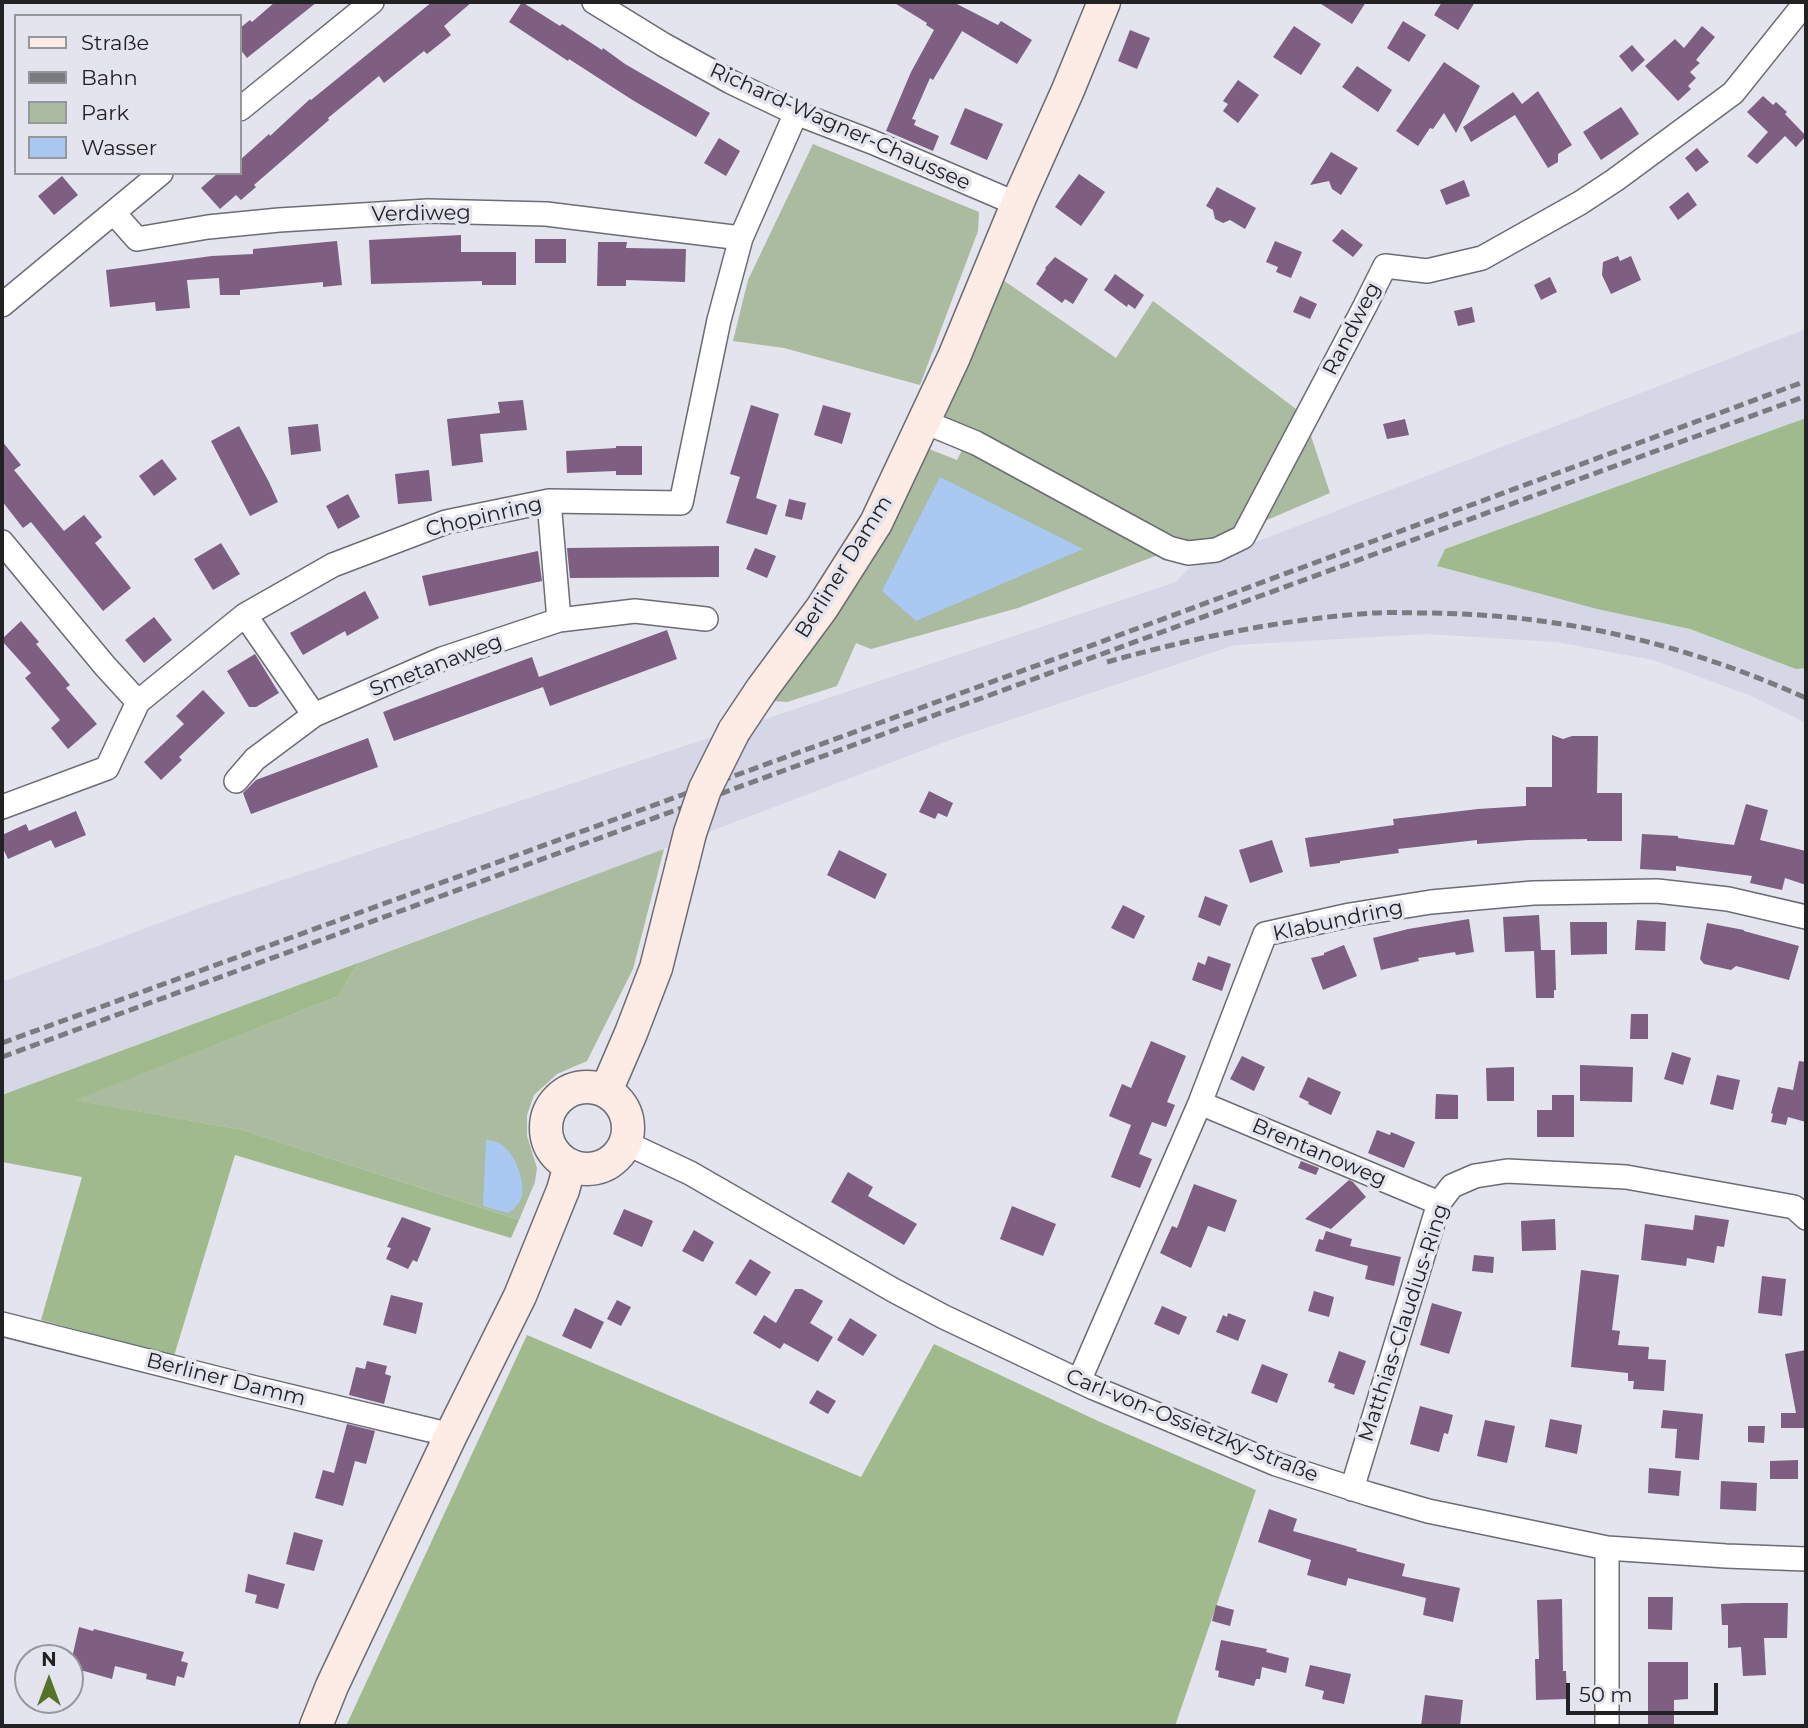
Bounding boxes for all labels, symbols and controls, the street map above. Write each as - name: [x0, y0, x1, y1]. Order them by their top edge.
- legend: [14, 14, 242, 175]
- text: Straße: [81, 30, 149, 55]
- street label: Richard-Wagner-Chaussee: [706, 58, 974, 196]
- text: Bahn: [81, 65, 138, 90]
- text: Park: [81, 100, 129, 125]
- text: Wasser: [81, 135, 157, 160]
- street label: Verdiweg: [371, 201, 471, 227]
- street label: Randweg: [1318, 278, 1386, 380]
- street label: Chopinring: [423, 491, 545, 543]
- street label: Berliner Damm: [790, 491, 898, 643]
- street label: Smetanaweg: [366, 629, 506, 703]
- street label: Klabundring: [1271, 895, 1405, 947]
- street label: Brentanoweg: [1248, 1113, 1390, 1193]
- street label: Matthias-Claudius-Ring: [1354, 1201, 1454, 1445]
- street label: Berliner Damm: [144, 1348, 308, 1412]
- street label: Carl-von-Ossietzky-Straße: [1062, 1364, 1322, 1488]
- north arrow: [14, 1644, 84, 1714]
- text: N: [41, 1648, 57, 1671]
- scale bar: [1570, 1668, 1722, 1712]
- text: 50 m: [1579, 1682, 1633, 1707]

